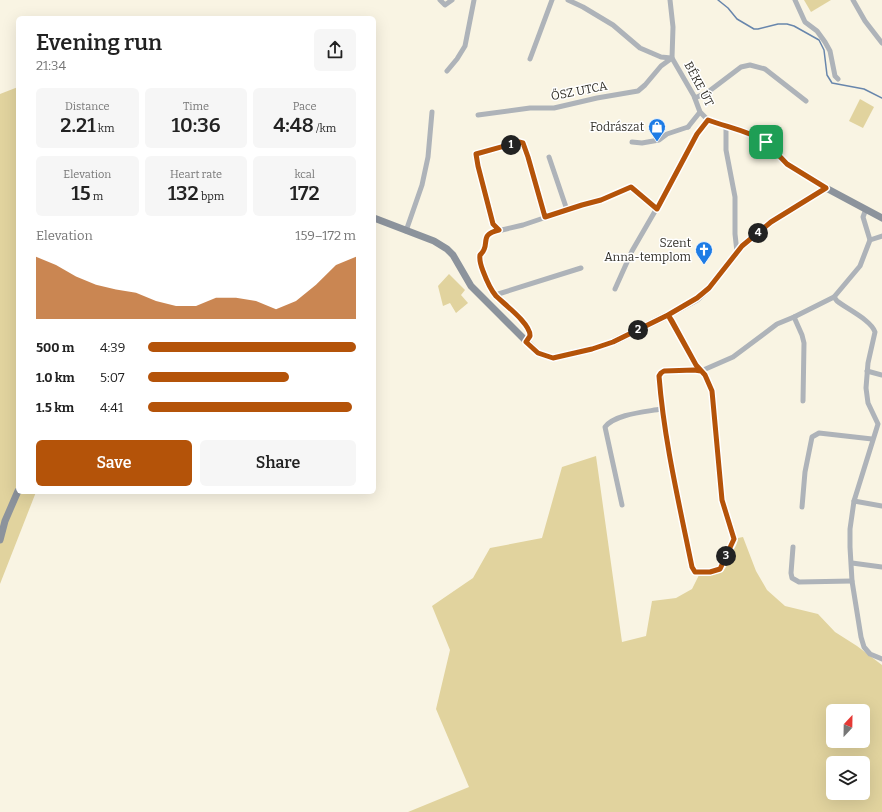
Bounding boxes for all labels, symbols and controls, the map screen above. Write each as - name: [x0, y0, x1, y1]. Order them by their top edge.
- text: Evening run: [36, 29, 162, 56]
- button: share: [314, 29, 356, 71]
- text: 21:34: [36, 58, 66, 73]
- street label: BÉKE ÚT: [681, 59, 718, 109]
- street label: ŐSZ UTCA: [549, 78, 609, 103]
- text: Distance: [65, 100, 110, 113]
- text: Time: [183, 100, 209, 113]
- text: Pace: [293, 100, 317, 113]
- text: 2.21: [60, 113, 96, 137]
- text: 10:36: [171, 113, 220, 137]
- text: 4:48: [273, 113, 314, 137]
- shop icon: Fodrászat: [647, 117, 667, 142]
- place label: Fodrászat: [590, 120, 645, 134]
- text: km: [96, 122, 114, 135]
- text: /km: [314, 122, 336, 135]
- pin: [749, 125, 783, 159]
- icon: arrive: [755, 131, 777, 153]
- pin: 1: [501, 135, 521, 155]
- text: 1: [509, 138, 513, 151]
- text: Elevation: [63, 168, 111, 181]
- text: Heart rate: [170, 168, 222, 181]
- text: kcal: [294, 168, 315, 181]
- text: 15: [71, 181, 91, 205]
- text: 132: [168, 181, 199, 205]
- text: 172: [290, 181, 320, 205]
- text: m: [91, 190, 103, 203]
- text: bpm: [199, 190, 224, 203]
- pin: 4: [748, 223, 768, 243]
- text: 4: [755, 226, 761, 239]
- text: Elevation: [36, 228, 93, 243]
- text: 159–172 m: [295, 228, 356, 243]
- place label: Szent Anna-templom: [604, 236, 692, 264]
- church icon: Szent Anna-templom: [694, 240, 714, 265]
- pin: 2: [628, 320, 648, 340]
- text: 2: [635, 323, 641, 336]
- text: 500 m: [36, 340, 74, 355]
- text: 4:39: [100, 340, 125, 355]
- text: 1.0 km: [36, 370, 75, 385]
- text: 5:07: [100, 370, 125, 385]
- text: 1.5 km: [36, 400, 74, 415]
- text: 4:41: [100, 400, 123, 415]
- button: Save: [36, 440, 192, 486]
- button: Share: [200, 440, 356, 486]
- pin: 3: [716, 546, 736, 566]
- text: 3: [723, 549, 729, 562]
- north arrow: [826, 704, 870, 748]
- map controls: [826, 704, 870, 800]
- button: layers: [826, 756, 870, 800]

